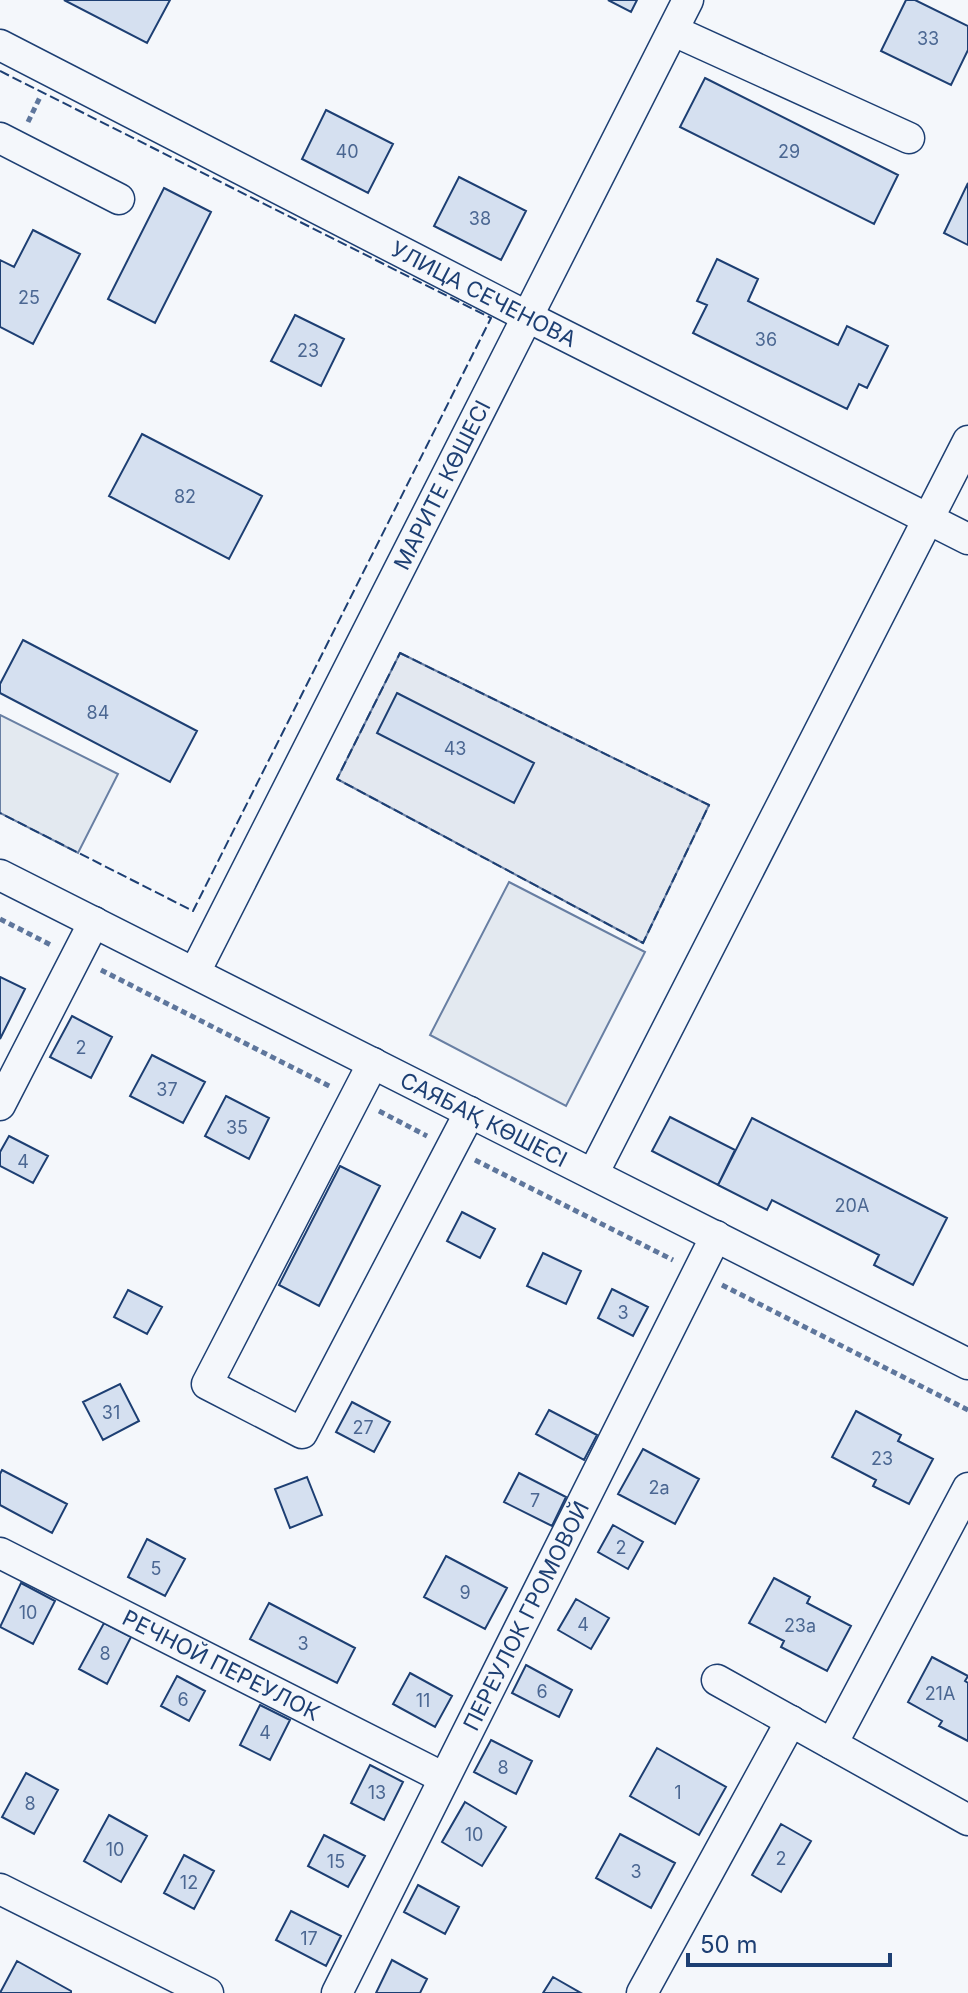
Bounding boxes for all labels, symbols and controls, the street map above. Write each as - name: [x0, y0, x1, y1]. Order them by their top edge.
- house number: 33: [917, 28, 939, 49]
- house number: 40: [336, 141, 358, 162]
- house number: 29: [778, 141, 800, 162]
- house number: 38: [469, 208, 491, 229]
- street label: УЛИЦА СЕЧЕНОВА: [387, 236, 581, 352]
- house number: 25: [18, 287, 40, 308]
- house number: 36: [755, 329, 777, 350]
- house number: 23: [297, 340, 319, 361]
- street label: МАРИТЕ КӨШЕСІ: [388, 396, 496, 574]
- house number: 82: [174, 486, 196, 507]
- house number: 84: [87, 702, 109, 723]
- house number: 43: [444, 738, 466, 759]
- house number: 2: [76, 1037, 86, 1058]
- street label: САЯБАҚ КӨШЕСІ: [396, 1066, 571, 1172]
- house number: 37: [156, 1079, 178, 1100]
- house number: 35: [226, 1117, 248, 1138]
- house number: 4: [17, 1151, 29, 1172]
- house number: 20А: [835, 1195, 869, 1216]
- house number: 3: [617, 1302, 629, 1323]
- house number: 31: [102, 1402, 120, 1423]
- house number: 27: [352, 1417, 374, 1438]
- house number: 23: [871, 1448, 893, 1469]
- house number: 2а: [648, 1477, 670, 1498]
- house number: 7: [530, 1490, 540, 1511]
- street label: ПЕРЕУЛОК ГРОМОВОЙ: [458, 1497, 594, 1735]
- house number: 2: [616, 1537, 626, 1558]
- house number: 5: [151, 1558, 161, 1579]
- house number: 9: [459, 1582, 471, 1603]
- house number: 10: [19, 1602, 37, 1623]
- street label: РЕЧНОЙ ПЕРЕУЛОК: [118, 1604, 324, 1726]
- house number: 4: [577, 1614, 589, 1635]
- house number: 23а: [784, 1615, 816, 1636]
- house number: 3: [297, 1633, 309, 1654]
- house number: 8: [99, 1643, 111, 1664]
- house number: 6: [536, 1681, 548, 1702]
- house number: 21А: [925, 1683, 955, 1704]
- house number: 6: [177, 1689, 189, 1710]
- house number: 11: [416, 1690, 430, 1711]
- house number: 4: [259, 1722, 271, 1743]
- house number: 8: [497, 1757, 509, 1778]
- house number: 13: [368, 1782, 386, 1803]
- house number: 1: [674, 1782, 682, 1803]
- house number: 8: [24, 1793, 36, 1814]
- house number: 10: [465, 1824, 483, 1845]
- house number: 10: [106, 1839, 124, 1860]
- house number: 2: [776, 1848, 786, 1869]
- house number: 15: [327, 1851, 345, 1872]
- house number: 3: [630, 1861, 642, 1882]
- house number: 12: [180, 1872, 198, 1893]
- scale bar: [688, 1917, 890, 1967]
- house number: 17: [300, 1928, 318, 1949]
- text: 50 m: [700, 1930, 758, 1959]

